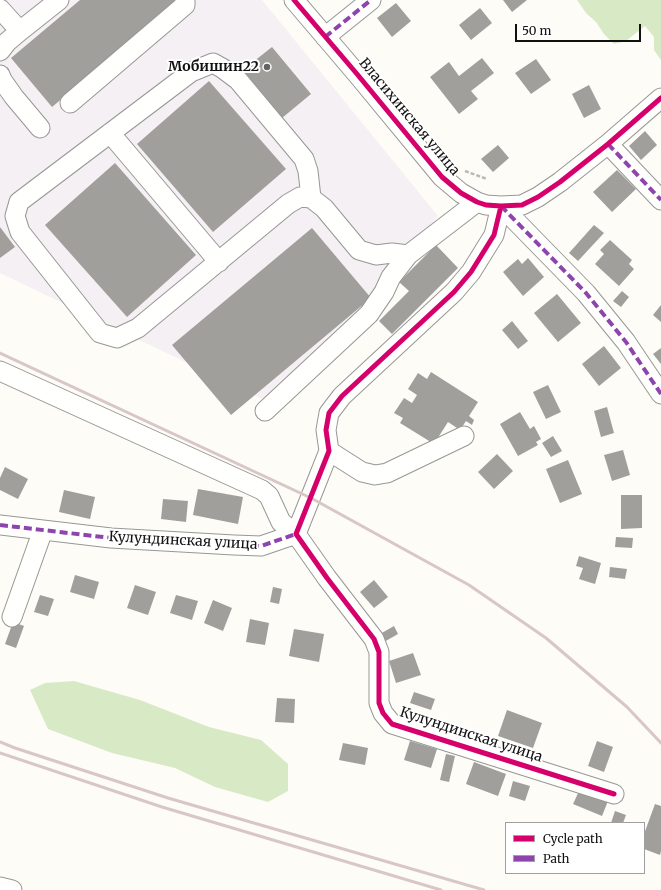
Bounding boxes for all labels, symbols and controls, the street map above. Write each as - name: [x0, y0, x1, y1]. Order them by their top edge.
- scale bar: [517, 16, 643, 42]
- text: 50 m: [522, 23, 551, 38]
- street label: Власихинская улица: [355, 55, 463, 179]
- place label: Мобишин22: [168, 59, 259, 75]
- marker: Мобишин22: [262, 62, 272, 72]
- street label: Кулундинская улица: [108, 529, 258, 553]
- street label: Кулундинская улица: [398, 704, 544, 766]
- legend: [505, 822, 645, 874]
- text: Cycle path: [543, 831, 603, 846]
- text: Path: [543, 851, 569, 866]

